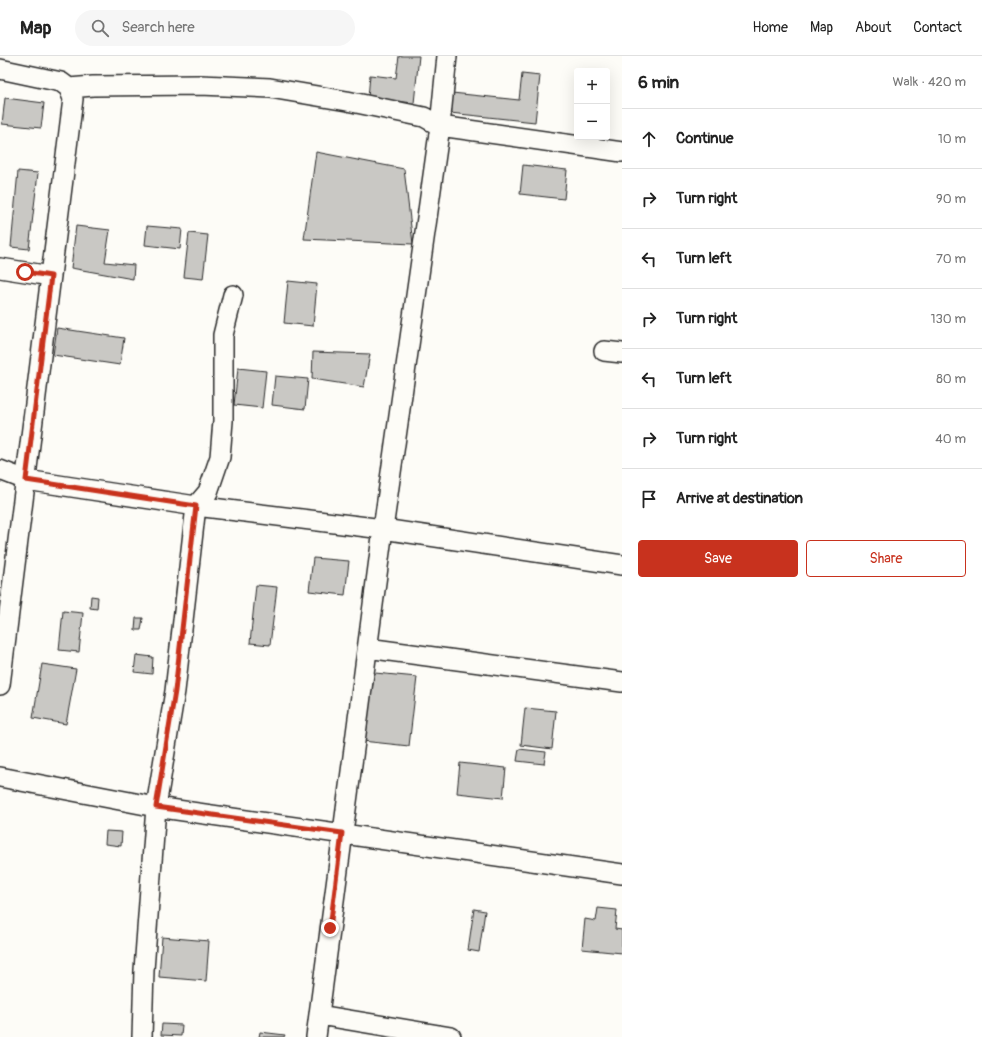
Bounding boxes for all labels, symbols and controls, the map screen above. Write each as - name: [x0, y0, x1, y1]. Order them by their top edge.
- search box: [75, 10, 355, 46]
- text: Map: [20, 16, 51, 40]
- icon: search: [89, 17, 111, 39]
- text: Search here: [121, 18, 195, 37]
- text: Home: [753, 19, 788, 36]
- text: Map: [810, 19, 833, 36]
- text: About: [855, 19, 891, 36]
- text: Contact: [913, 19, 962, 36]
- map controls: [574, 68, 610, 140]
- button: +: [574, 68, 610, 104]
- text: 6 min: [638, 72, 679, 93]
- text: Walk · 420 m: [892, 74, 966, 90]
- button: −: [574, 104, 610, 140]
- icon: ahead: [638, 128, 660, 150]
- text: Continue: [676, 129, 734, 148]
- text: 10 m: [938, 131, 966, 147]
- icon: right: [638, 188, 660, 210]
- text: Turn right: [676, 189, 737, 208]
- text: 90 m: [936, 191, 966, 207]
- icon: left: [638, 248, 660, 270]
- text: Turn left: [676, 249, 732, 268]
- text: 70 m: [936, 251, 966, 267]
- route start: [16, 263, 34, 281]
- icon: right: [638, 308, 660, 330]
- text: Turn right: [676, 309, 737, 328]
- text: 130 m: [930, 311, 966, 327]
- icon: left: [638, 368, 660, 390]
- text: Turn left: [676, 369, 732, 388]
- text: 80 m: [936, 371, 966, 387]
- icon: right: [638, 428, 660, 450]
- text: Turn right: [676, 429, 737, 448]
- text: 40 m: [935, 431, 966, 447]
- icon: arrive: [638, 488, 660, 510]
- text: Arrive at destination: [676, 489, 803, 508]
- button: Save: [638, 540, 798, 577]
- button: Share: [806, 540, 966, 577]
- route end: [321, 919, 339, 937]

